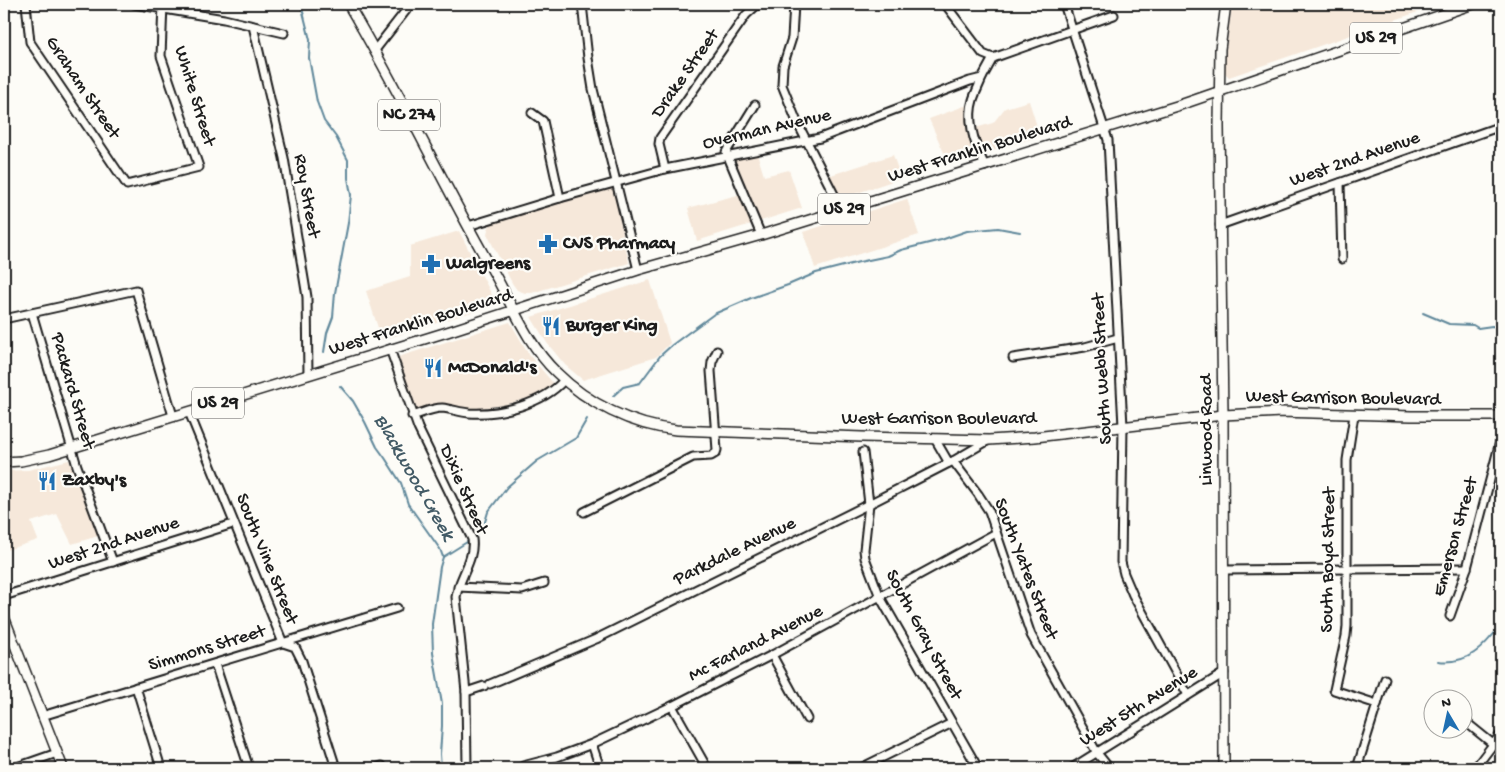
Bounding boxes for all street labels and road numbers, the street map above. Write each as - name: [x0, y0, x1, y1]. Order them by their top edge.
- road number: US 29: [1350, 22, 1402, 54]
- street label: Drake Street: [646, 23, 726, 124]
- street label: Graham Street: [39, 32, 126, 145]
- street label: White Street: [168, 43, 221, 151]
- road number: NC 274: [378, 100, 440, 130]
- street label: Overman Avenue: [701, 104, 834, 156]
- street label: West Franklin Boulevard: [885, 111, 1076, 189]
- street label: West 2nd Avenue: [1287, 127, 1423, 193]
- street label: Roy Street: [287, 152, 325, 242]
- road number: US 29: [818, 193, 870, 224]
- street label: West Franklin Boulevard: [326, 284, 517, 362]
- street label: South Webb Street: [1087, 291, 1118, 445]
- street label: Packard Street: [44, 329, 100, 454]
- street label: Linwood Road: [1196, 372, 1219, 486]
- street label: West Garrison Boulevard: [1245, 386, 1443, 412]
- road number: US 29: [192, 388, 244, 418]
- street label: West Garrison Boulevard: [842, 408, 1038, 431]
- street label: Dixie Street: [432, 440, 494, 540]
- street label: Emerson Street: [1428, 473, 1485, 599]
- street label: South Boyd Street: [1316, 485, 1342, 633]
- street label: South Vine Street: [229, 490, 303, 630]
- street label: South Yates Street: [988, 495, 1063, 645]
- street label: West 2nd Avenue: [46, 512, 183, 576]
- street label: Parkdale Avenue: [669, 512, 800, 592]
- street label: South Gray Street: [879, 566, 968, 706]
- street label: Mc Farland Avenue: [685, 600, 827, 688]
- street label: Simmons Street: [146, 620, 270, 678]
- street label: West 5th Avenue: [1076, 661, 1202, 752]

